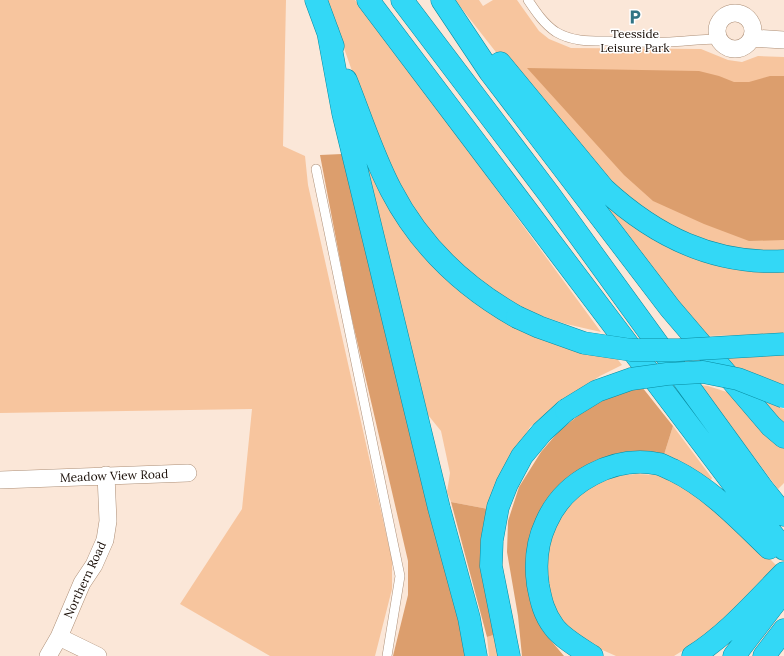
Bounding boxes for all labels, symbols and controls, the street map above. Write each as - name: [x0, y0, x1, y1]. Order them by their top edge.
- parking icon: Teesside Leisure Park: [626, 8, 644, 26]
- place label: Teesside Leisure Park: [600, 26, 670, 55]
- street label: Meadow View Road: [59, 466, 168, 485]
- street label: Northern Road: [60, 539, 109, 621]

